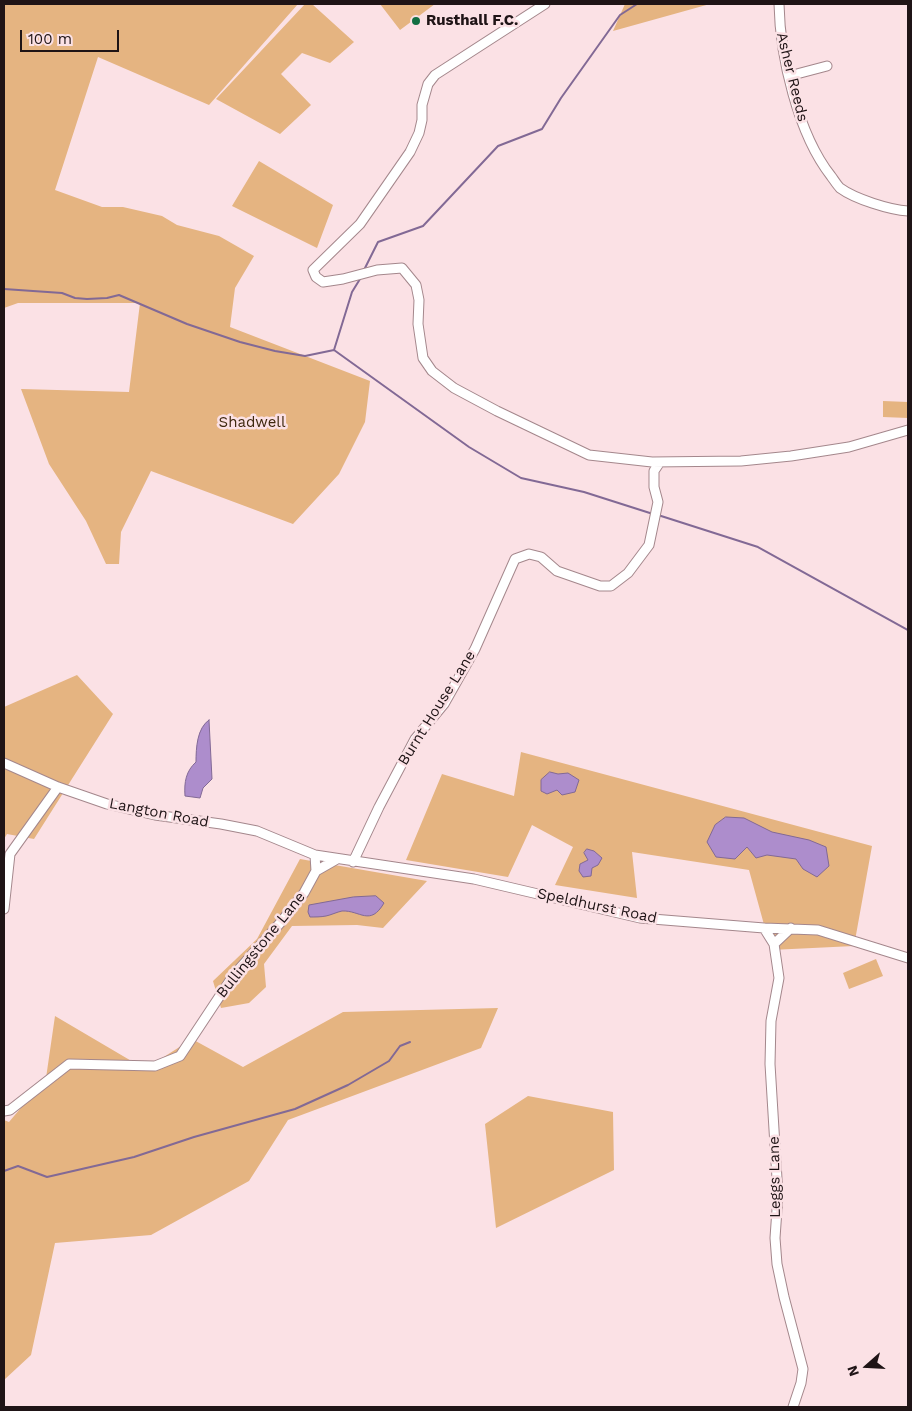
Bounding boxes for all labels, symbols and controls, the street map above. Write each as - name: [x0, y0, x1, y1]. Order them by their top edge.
- place label: Rusthall F.C.: [426, 12, 518, 30]
- marker: Rusthall F.C.: [410, 15, 422, 27]
- scale bar: [22, 20, 121, 52]
- text: 100 m: [28, 30, 72, 48]
- street label: Asher Reeds: [772, 31, 812, 123]
- park label: Shadwell: [219, 414, 285, 432]
- street label: Burnt House Lane: [394, 647, 480, 769]
- street label: Langton Road: [108, 795, 210, 831]
- street label: Speldhurst Road: [536, 885, 658, 927]
- street label: Bullingstone Lane: [213, 888, 309, 1002]
- street label: Leggs Lane: [765, 1136, 785, 1218]
- north arrow: [842, 1341, 892, 1391]
- text: N: [844, 1363, 862, 1378]

